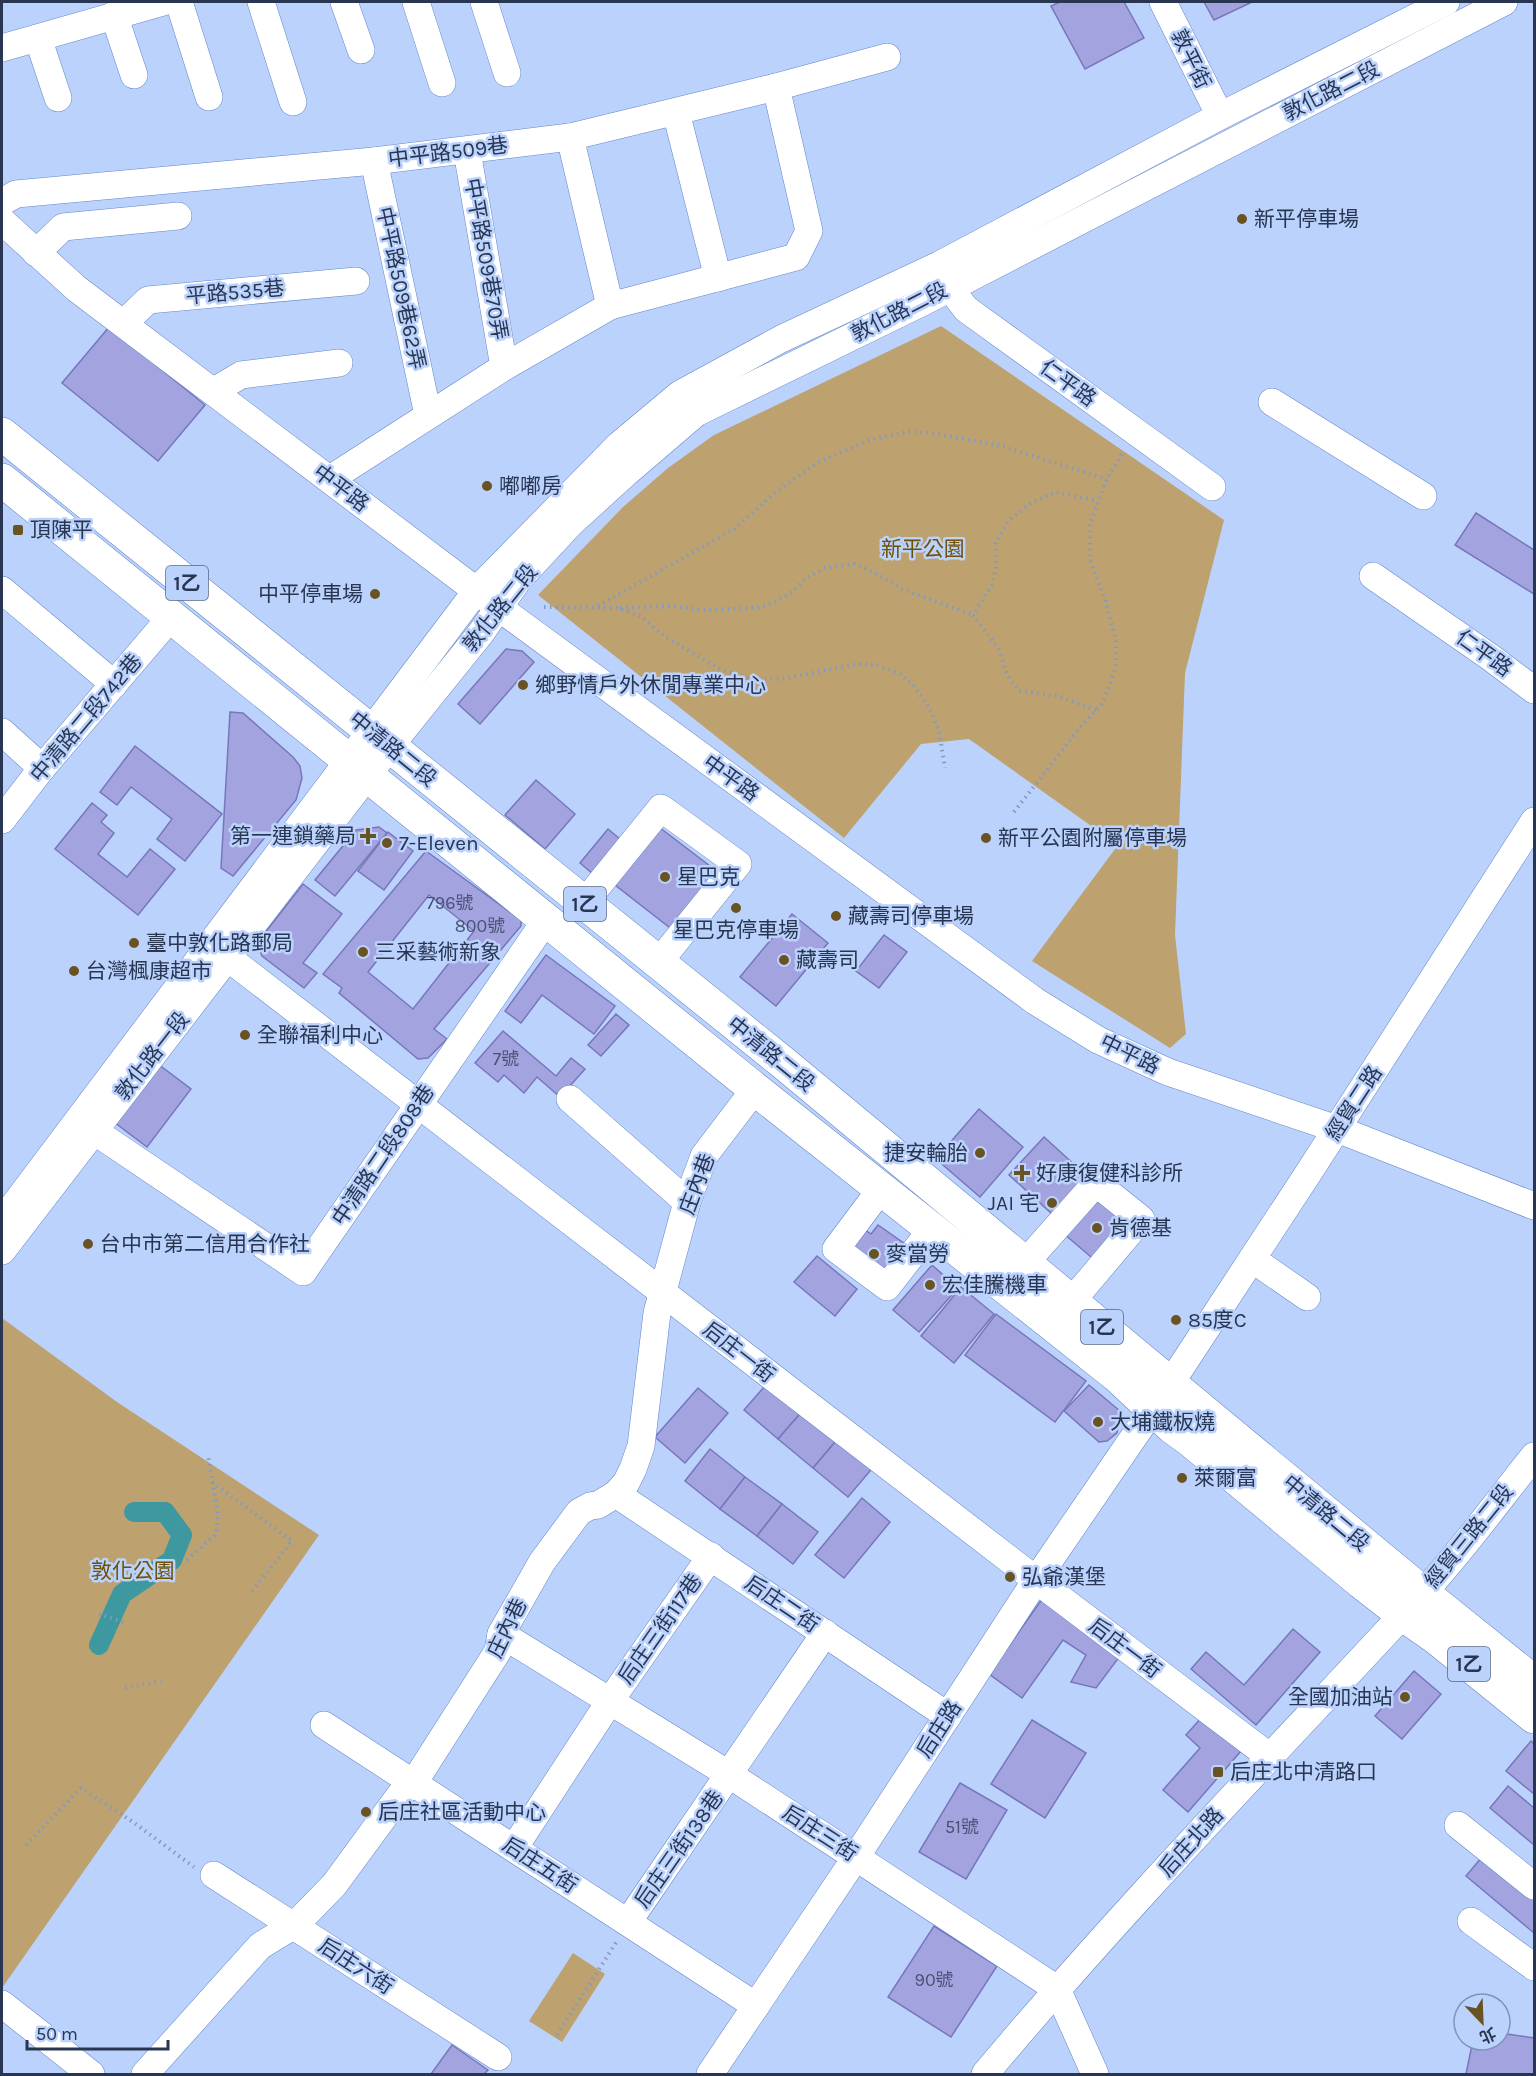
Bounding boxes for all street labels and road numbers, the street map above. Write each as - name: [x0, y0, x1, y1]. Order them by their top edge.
- street label: 敦平街: [1166, 25, 1216, 93]
- street label: 敦化路二段: [1279, 56, 1383, 126]
- street label: 中平路509巷: [387, 133, 509, 171]
- street label: 中平路509巷70弄: [460, 176, 512, 342]
- street label: 中平路509巷62弄: [372, 204, 430, 372]
- street label: 平路535巷: [185, 276, 285, 308]
- street label: 敦化路二段: [847, 277, 951, 347]
- street label: 仁平路: [1035, 355, 1101, 411]
- street label: 中平路: [309, 459, 373, 517]
- street label: 敦化路二段: [458, 560, 542, 656]
- road number: 1乙: [166, 566, 208, 600]
- street label: 仁平路: [1451, 625, 1517, 681]
- street label: 中清路二段742巷: [25, 649, 147, 787]
- street label: 中清路二段: [345, 707, 441, 791]
- street label: 中平路: [698, 750, 764, 806]
- road number: 1乙: [564, 887, 606, 921]
- street label: 敦化路一段: [110, 1007, 194, 1105]
- street label: 中清路二段: [723, 1012, 819, 1096]
- street label: 中平路: [1096, 1029, 1164, 1079]
- street label: 經貿二路: [1321, 1061, 1387, 1145]
- street label: 中清路二段808巷: [327, 1080, 439, 1230]
- street label: 庄內巷: [675, 1150, 719, 1218]
- road number: 1乙: [1081, 1310, 1123, 1344]
- street label: 后庄一街: [699, 1317, 779, 1387]
- street label: 中清路二段: [1278, 1470, 1374, 1556]
- street label: 經貿三路二段: [1420, 1479, 1518, 1593]
- street label: 后庄三街117巷: [613, 1569, 707, 1689]
- street label: 后庄二街: [740, 1571, 824, 1637]
- street label: 庄內巷: [482, 1594, 532, 1662]
- street label: 后庄一街: [1084, 1613, 1166, 1683]
- road number: 1乙: [1448, 1647, 1490, 1681]
- street label: 后庄路: [912, 1696, 966, 1762]
- street label: 后庄三街138巷: [630, 1786, 728, 1912]
- street label: 后庄三街: [778, 1800, 862, 1866]
- street label: 后庄北路: [1154, 1803, 1228, 1881]
- street label: 后庄五街: [498, 1832, 582, 1898]
- street label: 后庄六街: [314, 1933, 398, 1999]

